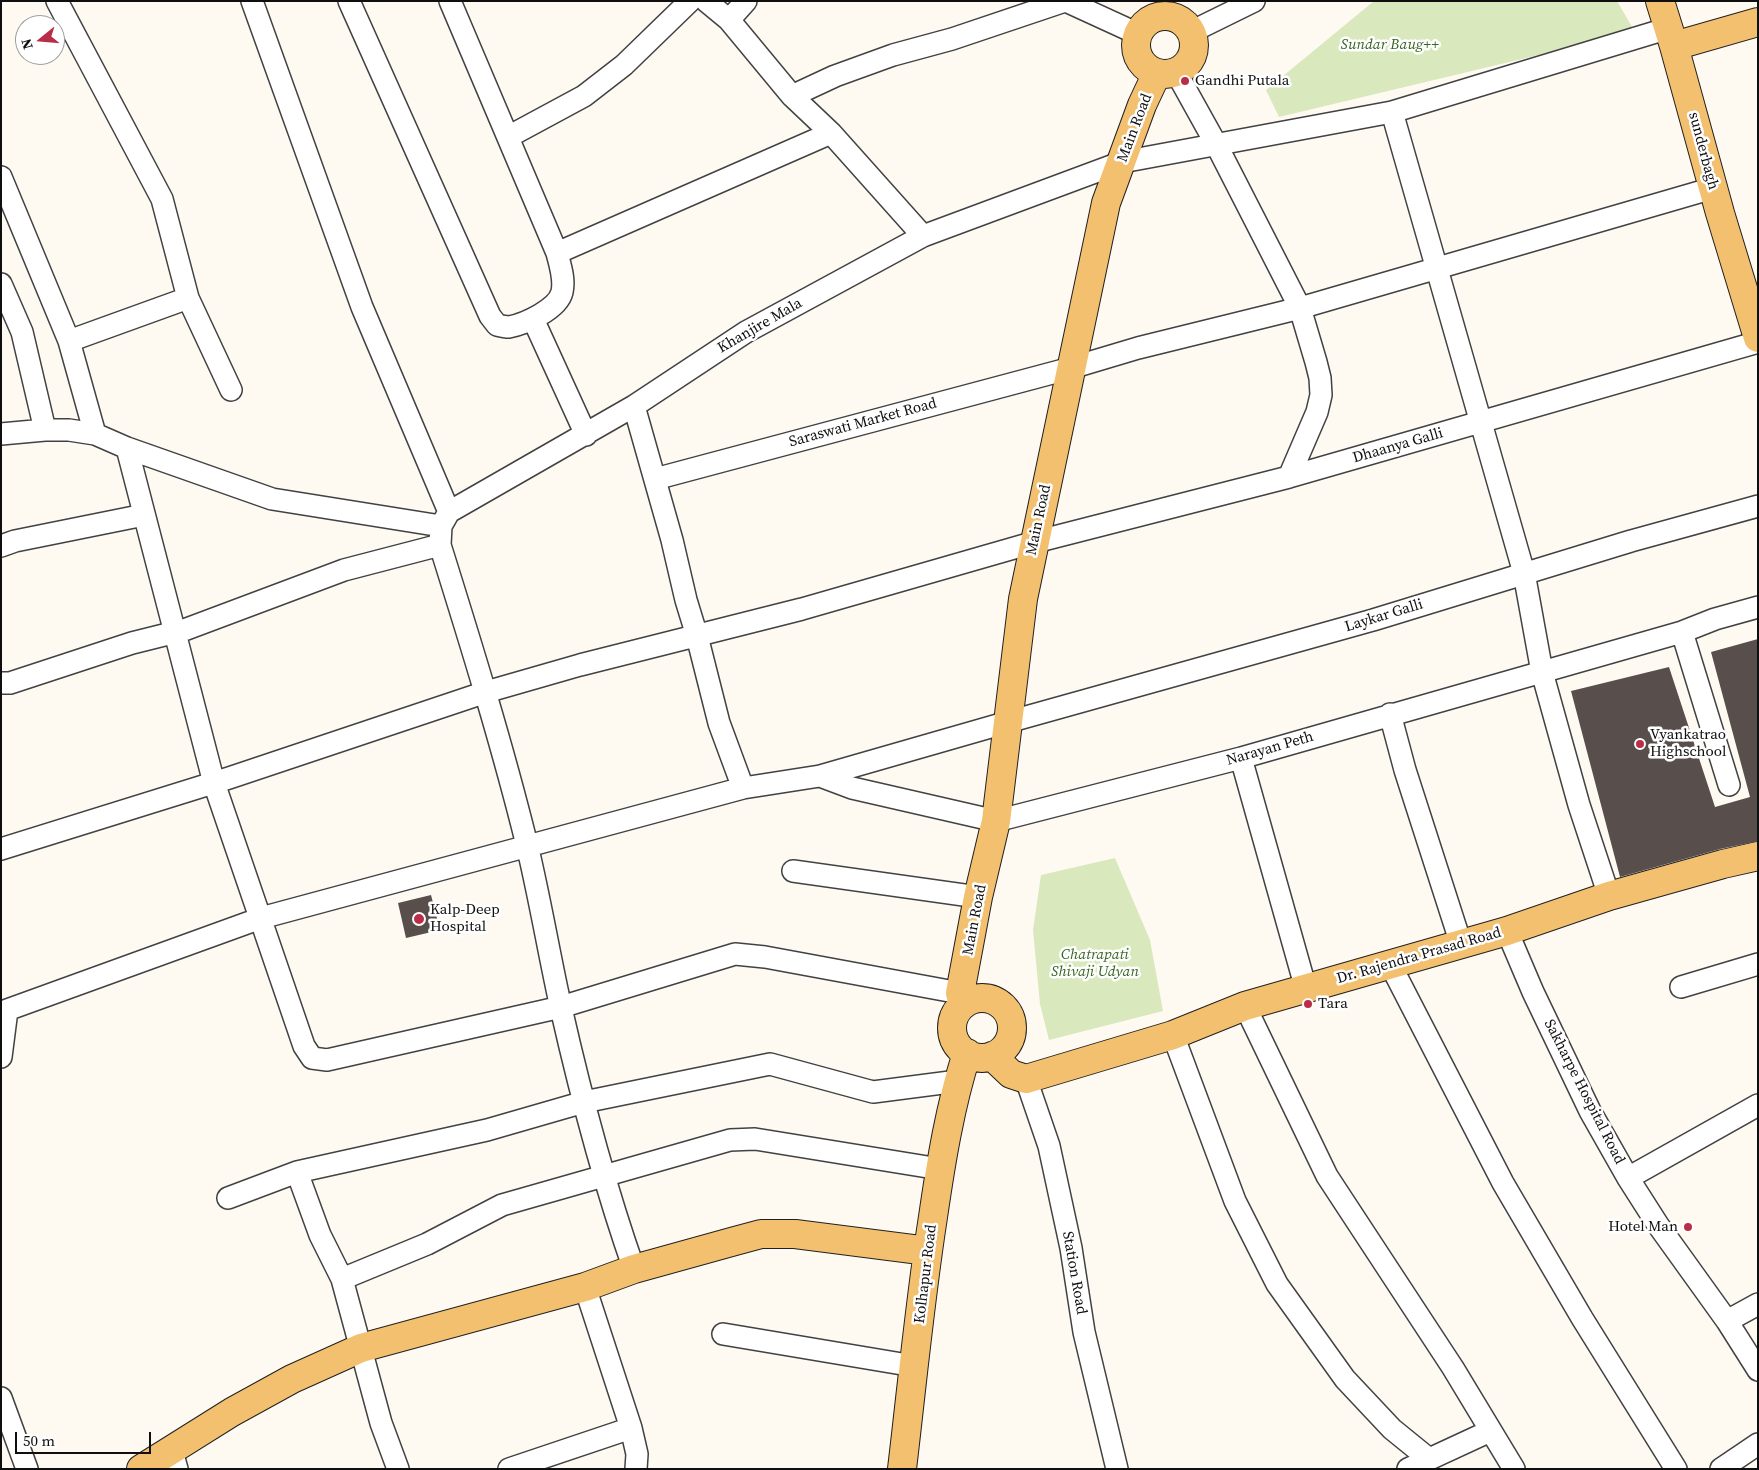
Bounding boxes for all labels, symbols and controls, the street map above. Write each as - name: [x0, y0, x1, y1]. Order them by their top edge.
- north arrow: [15, 15, 65, 65]
- text: N: [16, 36, 38, 52]
- park label: Sundar Baug++: [1341, 36, 1439, 54]
- place label: Gandhi Putala: [1195, 72, 1289, 90]
- marker: Gandhi Putala: [1179, 75, 1191, 87]
- street label: Main Road: [1114, 91, 1156, 165]
- street label: sunderbagh: [1684, 110, 1722, 192]
- street label: Khanjire Mala: [715, 295, 805, 357]
- street label: Saraswati Market Road: [787, 395, 939, 451]
- street label: Dhaanya Galli: [1351, 425, 1445, 467]
- street label: Main Road: [1023, 483, 1055, 557]
- street label: Laykar Galli: [1343, 596, 1425, 636]
- place label: Vyankatrao Highschool: [1650, 726, 1726, 761]
- street label: Narayan Peth: [1224, 728, 1316, 770]
- marker: Vyankatrao Highschool: [1634, 738, 1646, 750]
- street label: Main Road: [959, 883, 991, 957]
- place label: Kalp-Deep Hospital: [430, 901, 500, 936]
- marker: Kalp-Deep Hospital: [412, 912, 426, 926]
- street label: Dr. Rajendra Prasad Road: [1335, 924, 1503, 988]
- park label: Chatrapati Shivaji Udyan: [1051, 946, 1139, 981]
- place label: Tara: [1318, 995, 1348, 1013]
- marker: Tara: [1302, 998, 1314, 1010]
- street label: Sakharpe Hospital Road: [1540, 1017, 1628, 1167]
- place label: Hotel Man: [1608, 1218, 1678, 1236]
- marker: Hotel Man: [1682, 1221, 1694, 1233]
- street label: Kolhapur Road: [911, 1223, 941, 1325]
- street label: Station Road: [1058, 1230, 1090, 1316]
- scale bar: [18, 1422, 154, 1454]
- text: 50 m: [23, 1430, 55, 1451]

